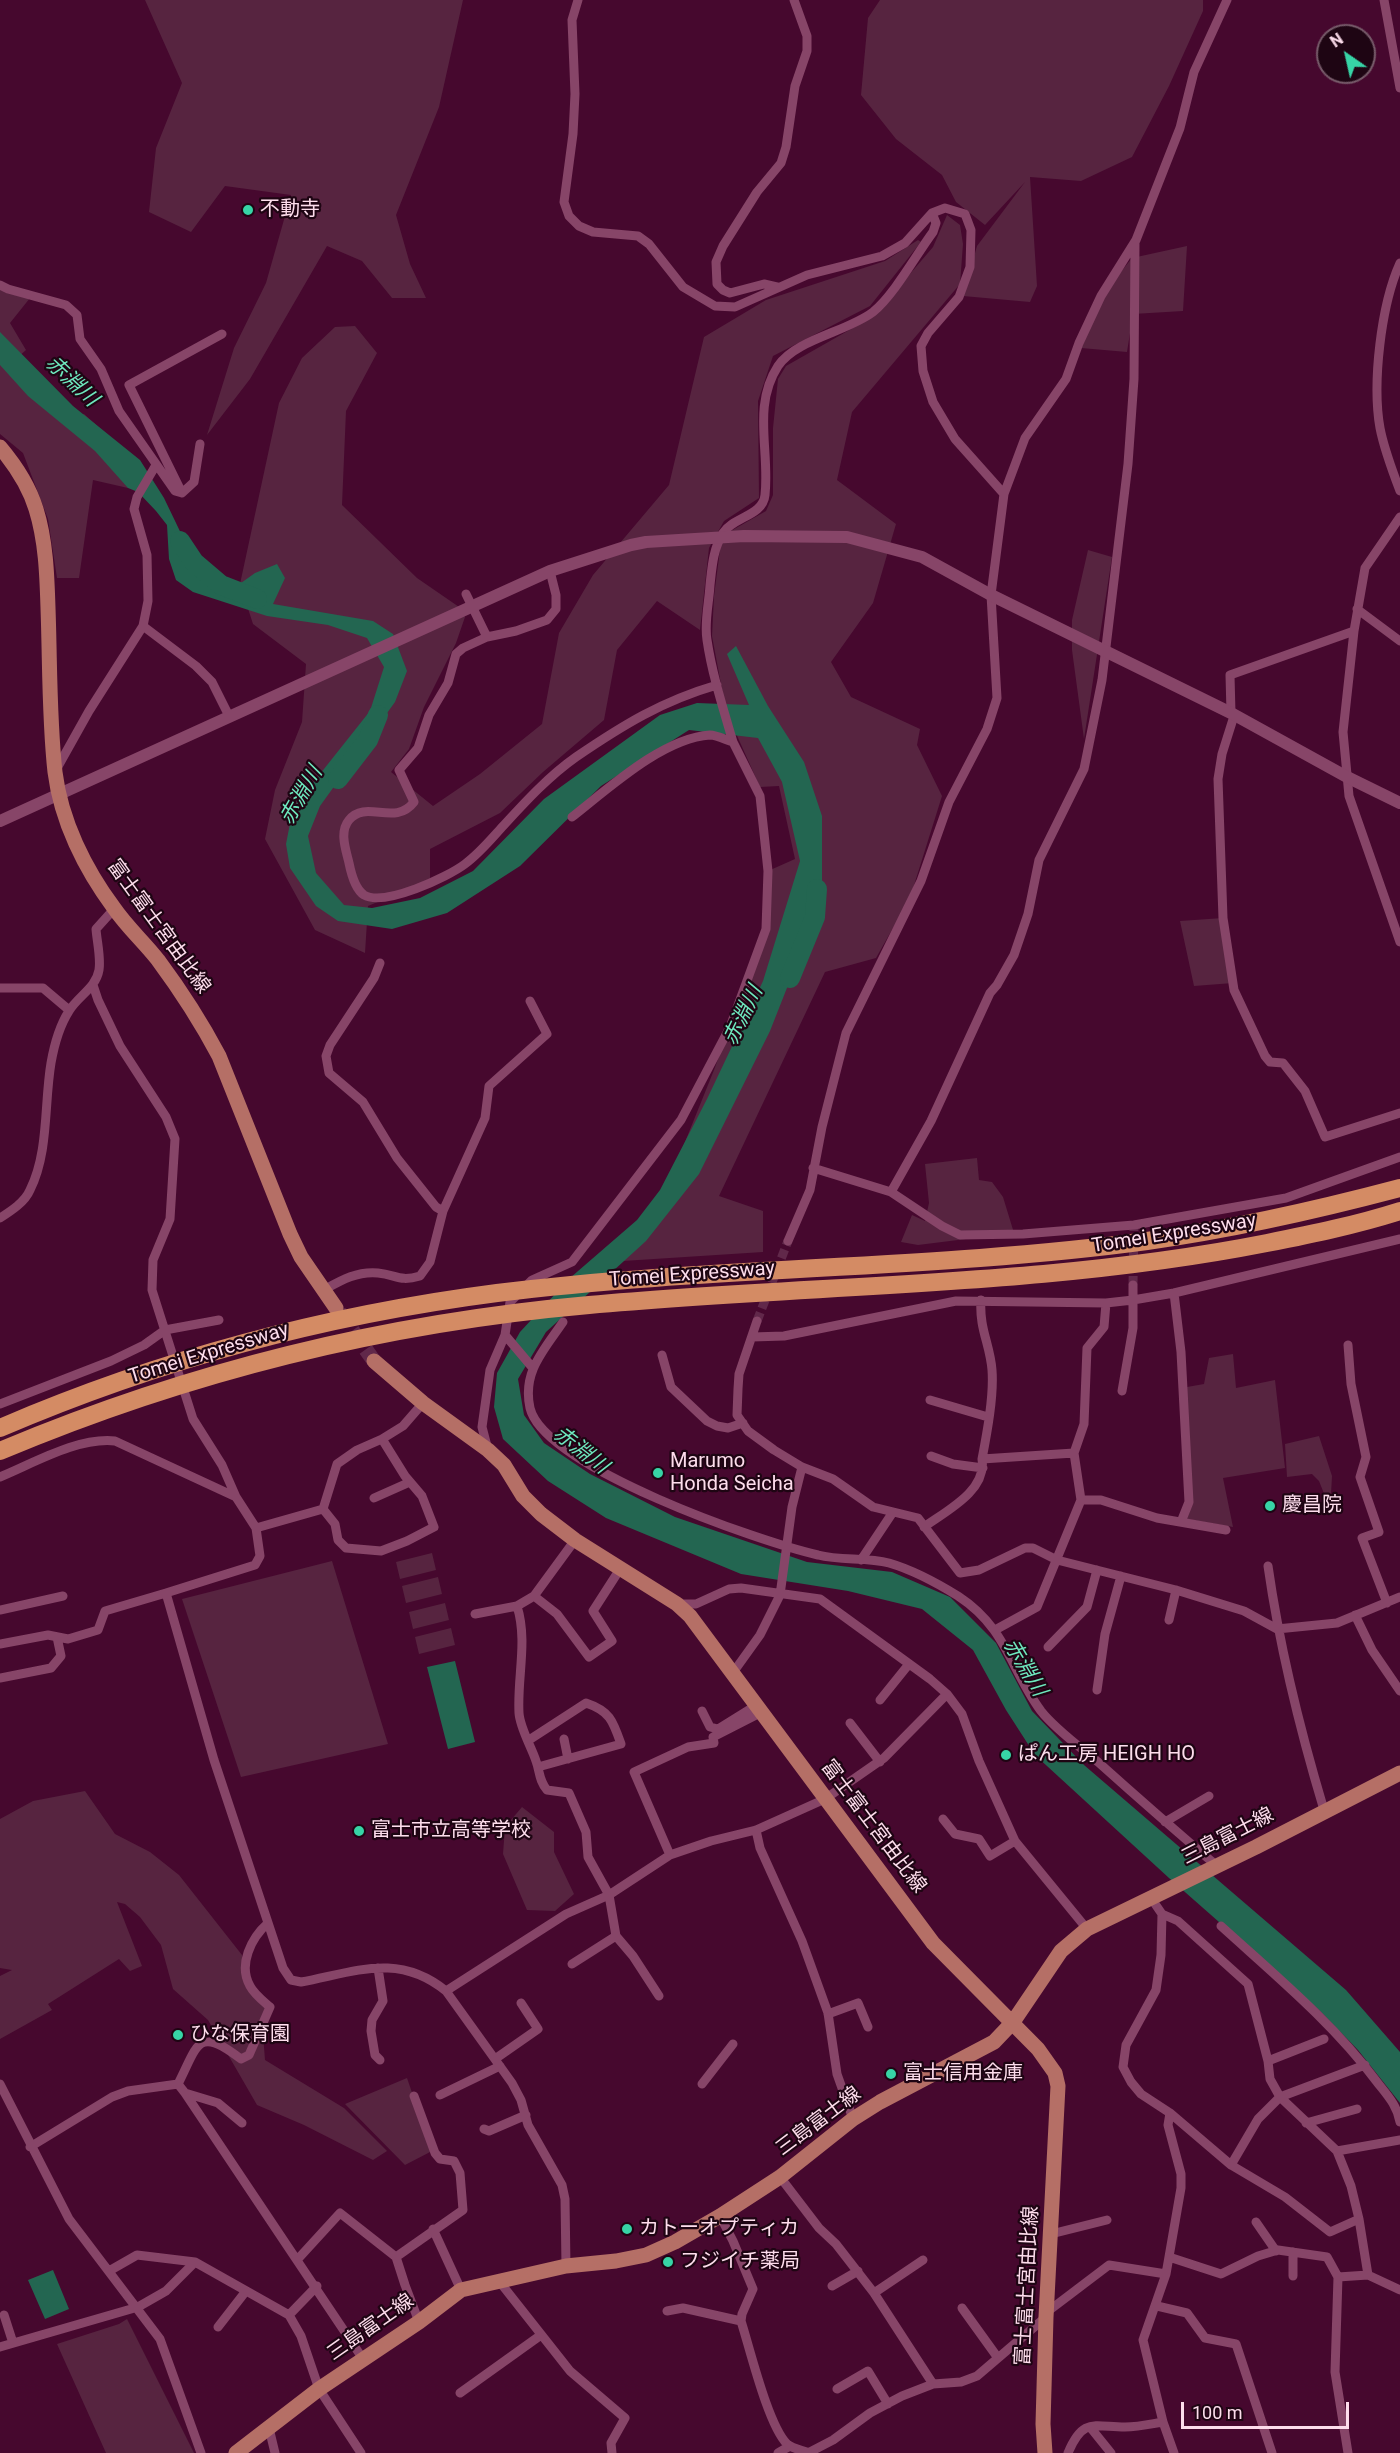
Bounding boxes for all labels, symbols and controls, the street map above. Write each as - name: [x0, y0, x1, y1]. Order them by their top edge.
- north arrow: [1316, 24, 1376, 84]
- text: N: [1327, 29, 1347, 51]
- place label: 不動寺: [260, 198, 320, 222]
- marker: 不動寺: [241, 203, 255, 217]
- water label: 赤淵川: [39, 351, 103, 413]
- water label: 赤淵川: [275, 762, 329, 830]
- street label: 富士富士宮由比線: [101, 855, 215, 999]
- water label: 赤淵川: [719, 982, 769, 1050]
- street label: Tomei Expressway: [1090, 1209, 1258, 1259]
- street label: Tomei Expressway: [608, 1257, 776, 1293]
- street label: Tomei Expressway: [126, 1318, 292, 1390]
- water label: 赤淵川: [547, 1422, 613, 1480]
- place label: Marumo Honda Seicha: [670, 1450, 794, 1497]
- marker: Marumo Honda Seicha: [651, 1466, 665, 1480]
- place label: 慶昌院: [1282, 1494, 1342, 1518]
- marker: 慶昌院: [1263, 1499, 1277, 1513]
- water label: 赤淵川: [997, 1635, 1051, 1701]
- place label: ぱん工房 HEIGH HO: [1018, 1743, 1195, 1767]
- marker: ぱん工房 HEIGH HO: [999, 1748, 1013, 1762]
- street label: 富士富士宮由比線: [815, 1756, 931, 1898]
- street label: 三島富士線: [1178, 1804, 1278, 1870]
- place label: 富士市立高等学校: [371, 1819, 531, 1843]
- marker: 富士市立高等学校: [352, 1824, 366, 1838]
- place label: ひな保育園: [190, 2023, 290, 2047]
- marker: ひな保育園: [171, 2028, 185, 2042]
- place label: 富士信用金庫: [903, 2062, 1023, 2086]
- marker: 富士信用金庫: [884, 2067, 898, 2081]
- street label: 三島富士線: [772, 2082, 866, 2162]
- street label: 富士富士宮由比線: [1012, 2205, 1044, 2367]
- place label: カトーオプティカ: [639, 2217, 799, 2241]
- marker: カトーオプティカ: [620, 2222, 634, 2236]
- place label: フジイチ薬局: [680, 2250, 800, 2274]
- marker: フジイチ薬局: [661, 2255, 675, 2269]
- street label: 三島富士線: [323, 2289, 419, 2367]
- scale bar: [1184, 2390, 1352, 2428]
- text: 100 m: [1192, 2402, 1243, 2423]

